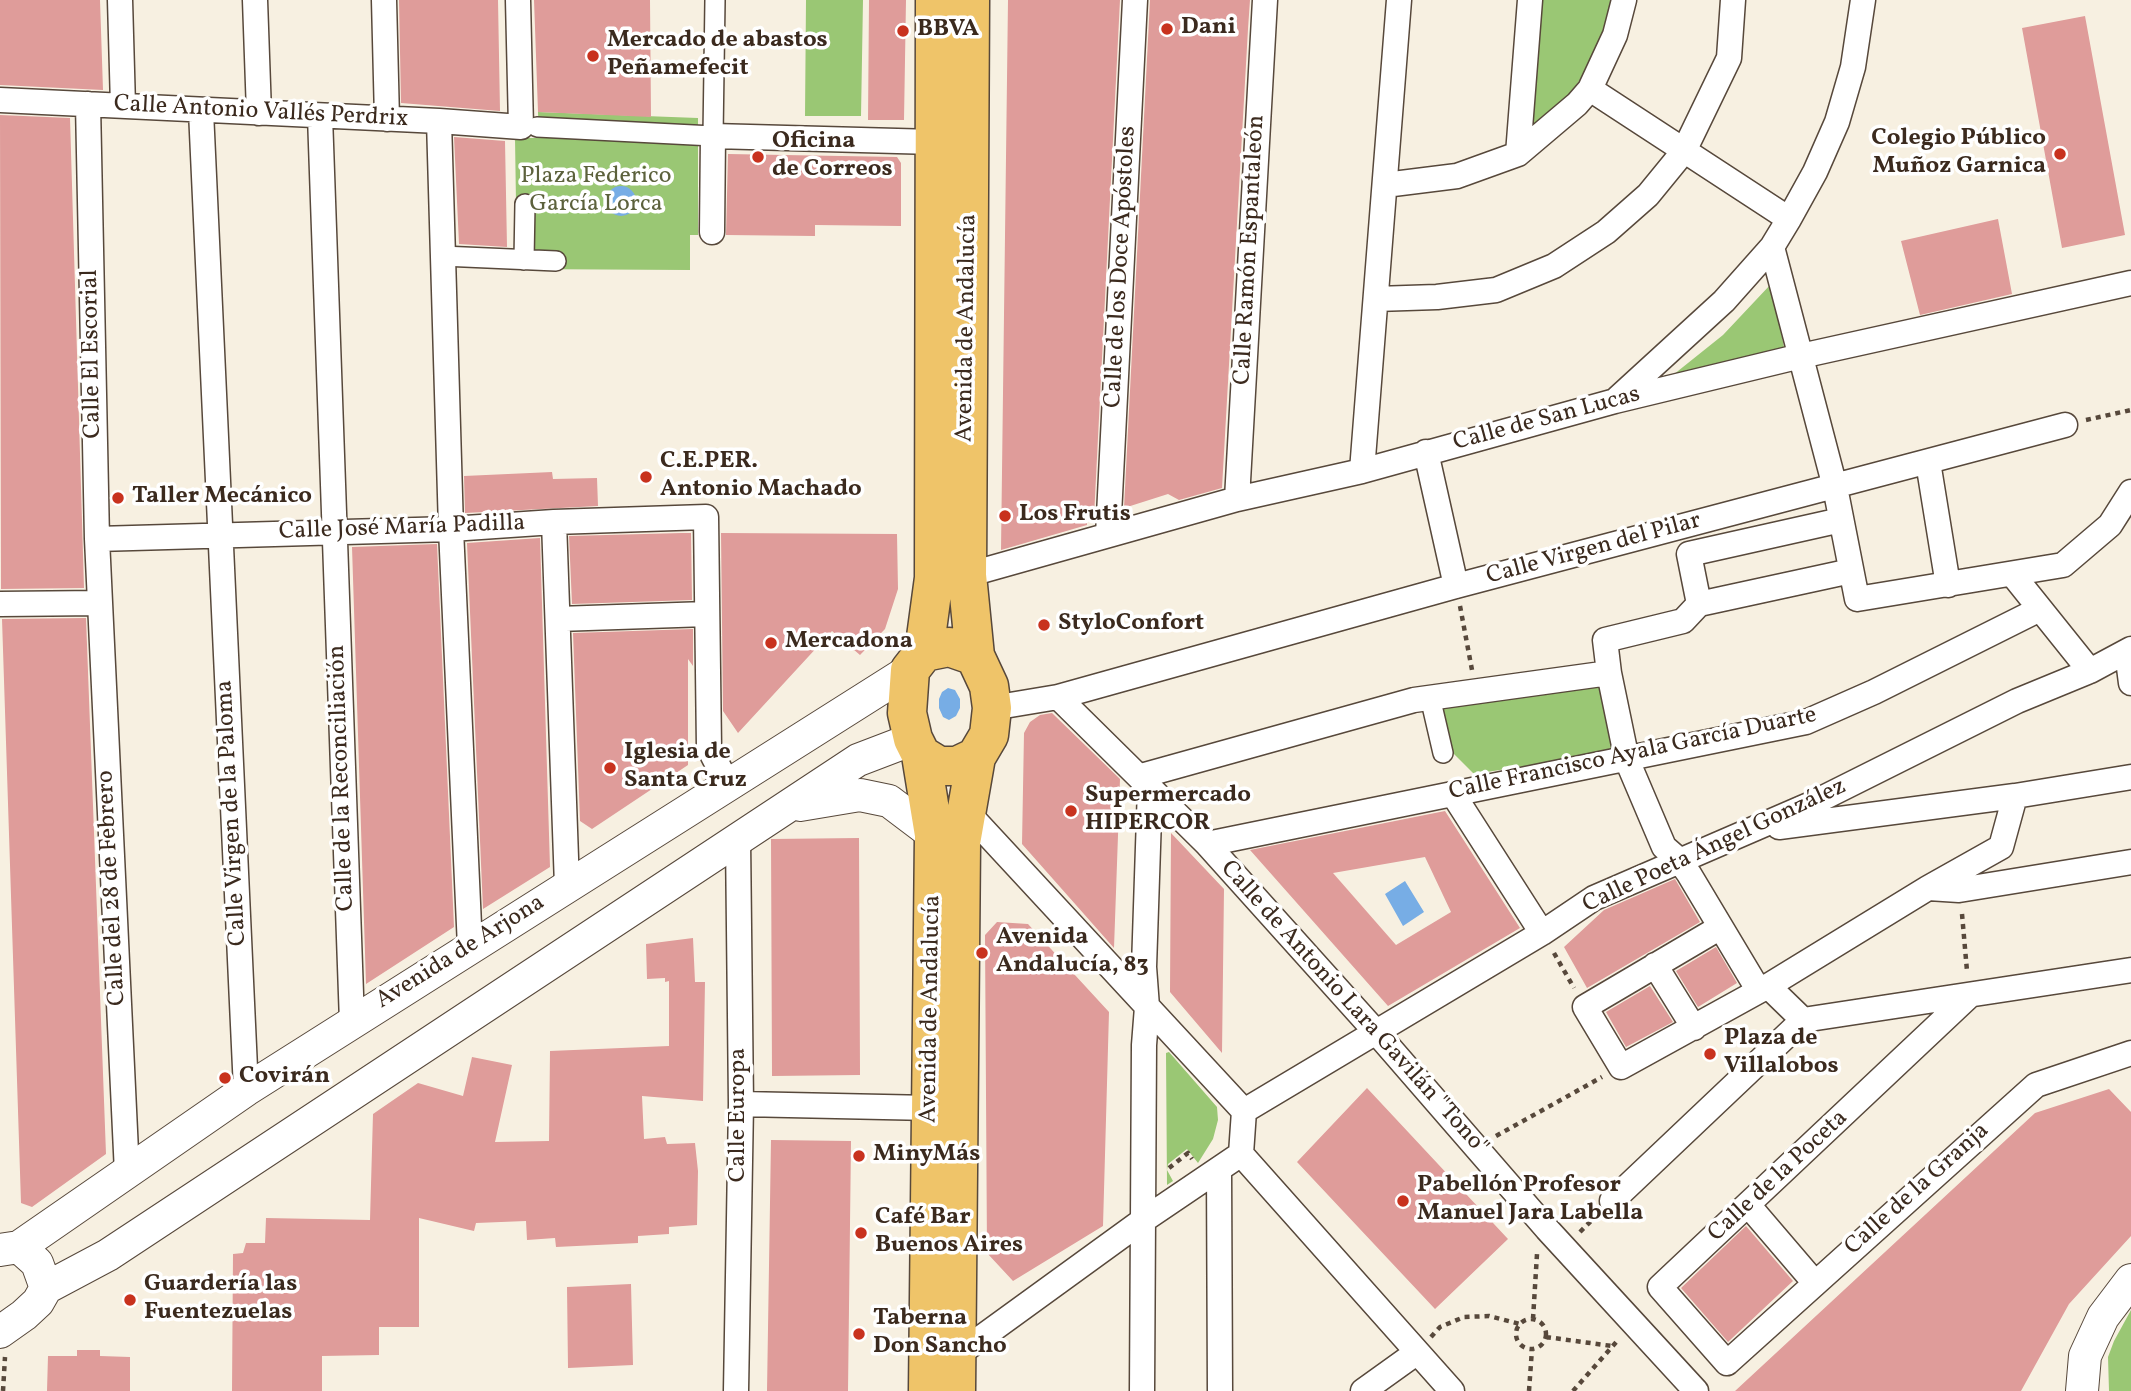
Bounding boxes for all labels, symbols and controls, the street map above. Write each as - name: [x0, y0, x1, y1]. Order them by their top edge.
- place label: Dani: [1181, 15, 1236, 43]
- place label: BBVA: [917, 17, 979, 45]
- marker: Dani: [1159, 21, 1175, 37]
- marker: BBVA: [895, 23, 911, 39]
- place label: Mercado de abastos Peñamefecit: [607, 28, 828, 84]
- marker: Mercado de abastos Peñamefecit: [585, 48, 601, 64]
- street label: Calle Antonio Vallés Perdrix: [113, 91, 409, 135]
- street label: Calle Ramón Espantaleón: [1230, 114, 1272, 386]
- street label: Calle de los Doce Apóstoles: [1100, 125, 1144, 409]
- place label: Colegio Público Muñoz Garnica: [1871, 126, 2046, 182]
- place label: Oficina de Correos: [772, 129, 893, 185]
- marker: Colegio Público Muñoz Garnica: [2052, 146, 2068, 162]
- marker: Oficina de Correos: [750, 149, 766, 165]
- park label: Plaza Federico García Lorca: [520, 164, 672, 220]
- street label: Avenida de Andalucía: [952, 214, 984, 442]
- street label: Calle El Escorial: [77, 269, 109, 439]
- street label: Calle de San Lucas: [1450, 381, 1644, 459]
- place label: C.E.PER. Antonio Machado: [660, 449, 862, 505]
- marker: C.E.PER. Antonio Machado: [638, 469, 654, 485]
- place label: Taller Mecánico: [132, 484, 312, 512]
- marker: Taller Mecánico: [110, 490, 126, 506]
- place label: Los Frutis: [1019, 502, 1131, 530]
- marker: Los Frutis: [997, 508, 1013, 524]
- street label: Calle Virgen del Pilar: [1484, 508, 1704, 592]
- street label: Calle José María Padilla: [278, 510, 526, 548]
- place label: StyloConfort: [1058, 611, 1204, 639]
- marker: StyloConfort: [1036, 617, 1052, 633]
- place label: Mercadona: [785, 629, 913, 657]
- marker: Mercadona: [763, 635, 779, 651]
- street label: Calle de la Reconciliación: [324, 644, 362, 912]
- street label: Calle Virgen de la Paloma: [212, 679, 254, 947]
- street label: Calle Francisco Ayala García Duarte: [1447, 702, 1819, 808]
- place label: Iglesia de Santa Cruz: [624, 740, 747, 796]
- marker: Iglesia de Santa Cruz: [602, 760, 618, 776]
- street label: Calle del 28 de Febrero: [92, 770, 134, 1006]
- street label: Calle Poeta Ángel González: [1579, 773, 1851, 921]
- place label: Supermercado HIPERCOR: [1085, 783, 1251, 839]
- marker: Supermercado HIPERCOR: [1063, 803, 1079, 819]
- street label: Calle de Antonio Lara Gavilán "Tono": [1213, 856, 1493, 1162]
- street label: Avenida de Arjona: [371, 889, 551, 1017]
- street label: Avenida de Andalucía: [916, 895, 948, 1123]
- place label: Avenida Andalucía, 83: [996, 925, 1149, 981]
- marker: Avenida Andalucía, 83: [974, 945, 990, 961]
- place label: Plaza de Villalobos: [1724, 1026, 1839, 1082]
- marker: Plaza de Villalobos: [1702, 1046, 1718, 1062]
- street label: Calle Europa: [726, 1048, 754, 1182]
- place label: Covirán: [239, 1064, 330, 1092]
- marker: Covirán: [217, 1070, 233, 1086]
- street label: Calle de la Poceta: [1703, 1105, 1855, 1249]
- street label: Calle de la Granja: [1840, 1118, 1996, 1262]
- place label: MinyMás: [873, 1142, 980, 1170]
- marker: MinyMás: [851, 1148, 867, 1164]
- place label: Pabellón Profesor Manuel Jara Labella: [1417, 1173, 1643, 1229]
- marker: Pabellón Profesor Manuel Jara Labella: [1395, 1193, 1411, 1209]
- place label: Café Bar Buenos Aires: [875, 1205, 1023, 1261]
- marker: Café Bar Buenos Aires: [853, 1225, 869, 1241]
- place label: Guardería las Fuentezuelas: [144, 1272, 297, 1328]
- marker: Guardería las Fuentezuelas: [122, 1292, 138, 1308]
- place label: Taberna Don Sancho: [873, 1306, 1007, 1362]
- marker: Taberna Don Sancho: [851, 1326, 867, 1342]

